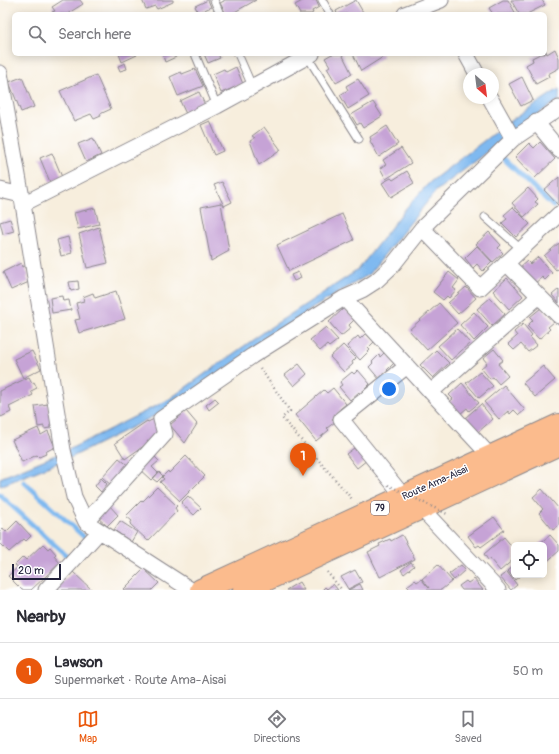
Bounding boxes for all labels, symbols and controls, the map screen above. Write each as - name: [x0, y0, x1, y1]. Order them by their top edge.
- search box: [12, 12, 547, 56]
- icon: search: [26, 23, 48, 45]
- text: Search here: [58, 25, 131, 44]
- north arrow: [463, 68, 499, 104]
- your location: [379, 379, 399, 399]
- pin: 1: [290, 443, 316, 476]
- street label: Route Ama-Aisai: [400, 463, 470, 503]
- road number: 79: [371, 501, 389, 515]
- map controls: [511, 542, 547, 578]
- button: locate: [511, 542, 547, 578]
- scale bar: [12, 562, 61, 581]
- text: 20 m: [18, 564, 44, 577]
- text: Nearby: [16, 606, 65, 627]
- text: Lawson: [54, 653, 103, 672]
- text: 1: [26, 663, 32, 679]
- text: 50 m: [513, 663, 543, 679]
- text: Supermarket · Route Ama-Aisai: [54, 672, 226, 688]
- tab: Map: [77, 708, 99, 745]
- tab: Directions: [253, 708, 300, 745]
- tab: Saved: [455, 708, 482, 745]

